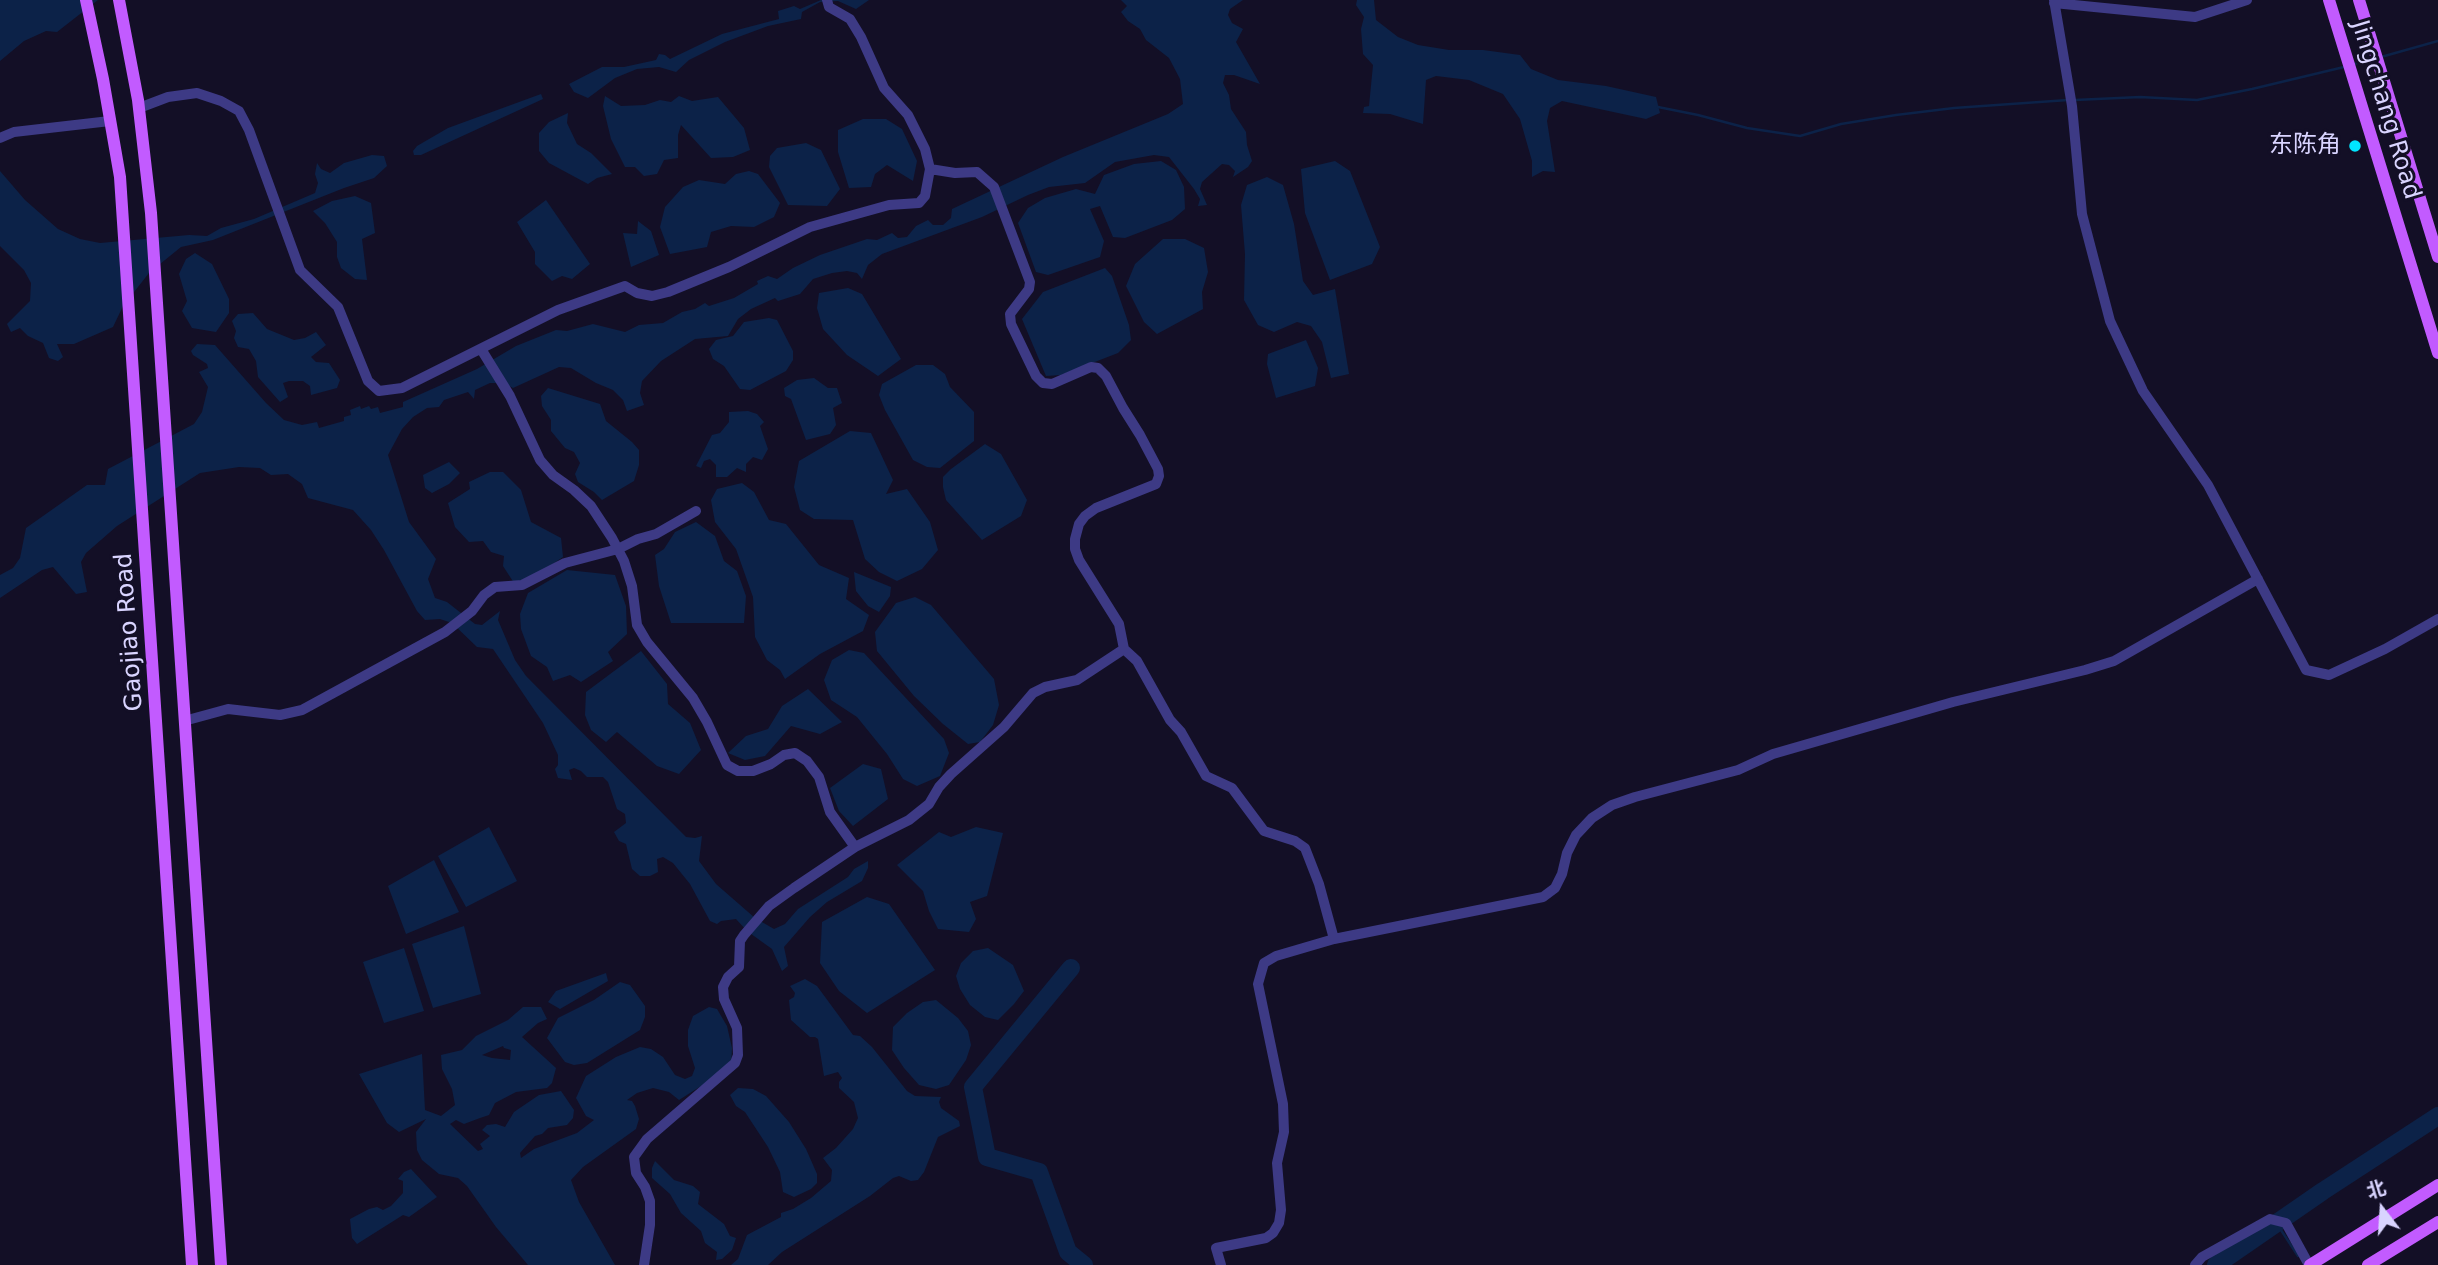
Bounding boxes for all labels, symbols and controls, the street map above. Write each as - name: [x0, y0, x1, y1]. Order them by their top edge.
- street label: Jingchang Road: [2344, 17, 2426, 203]
- place label: 东陈角: [2269, 132, 2341, 160]
- marker: 东陈角: [2347, 138, 2363, 154]
- street label: Gaojiao Road: [110, 552, 150, 712]
- north arrow: [2347, 1174, 2417, 1244]
- text: 北: [2364, 1176, 2388, 1202]

